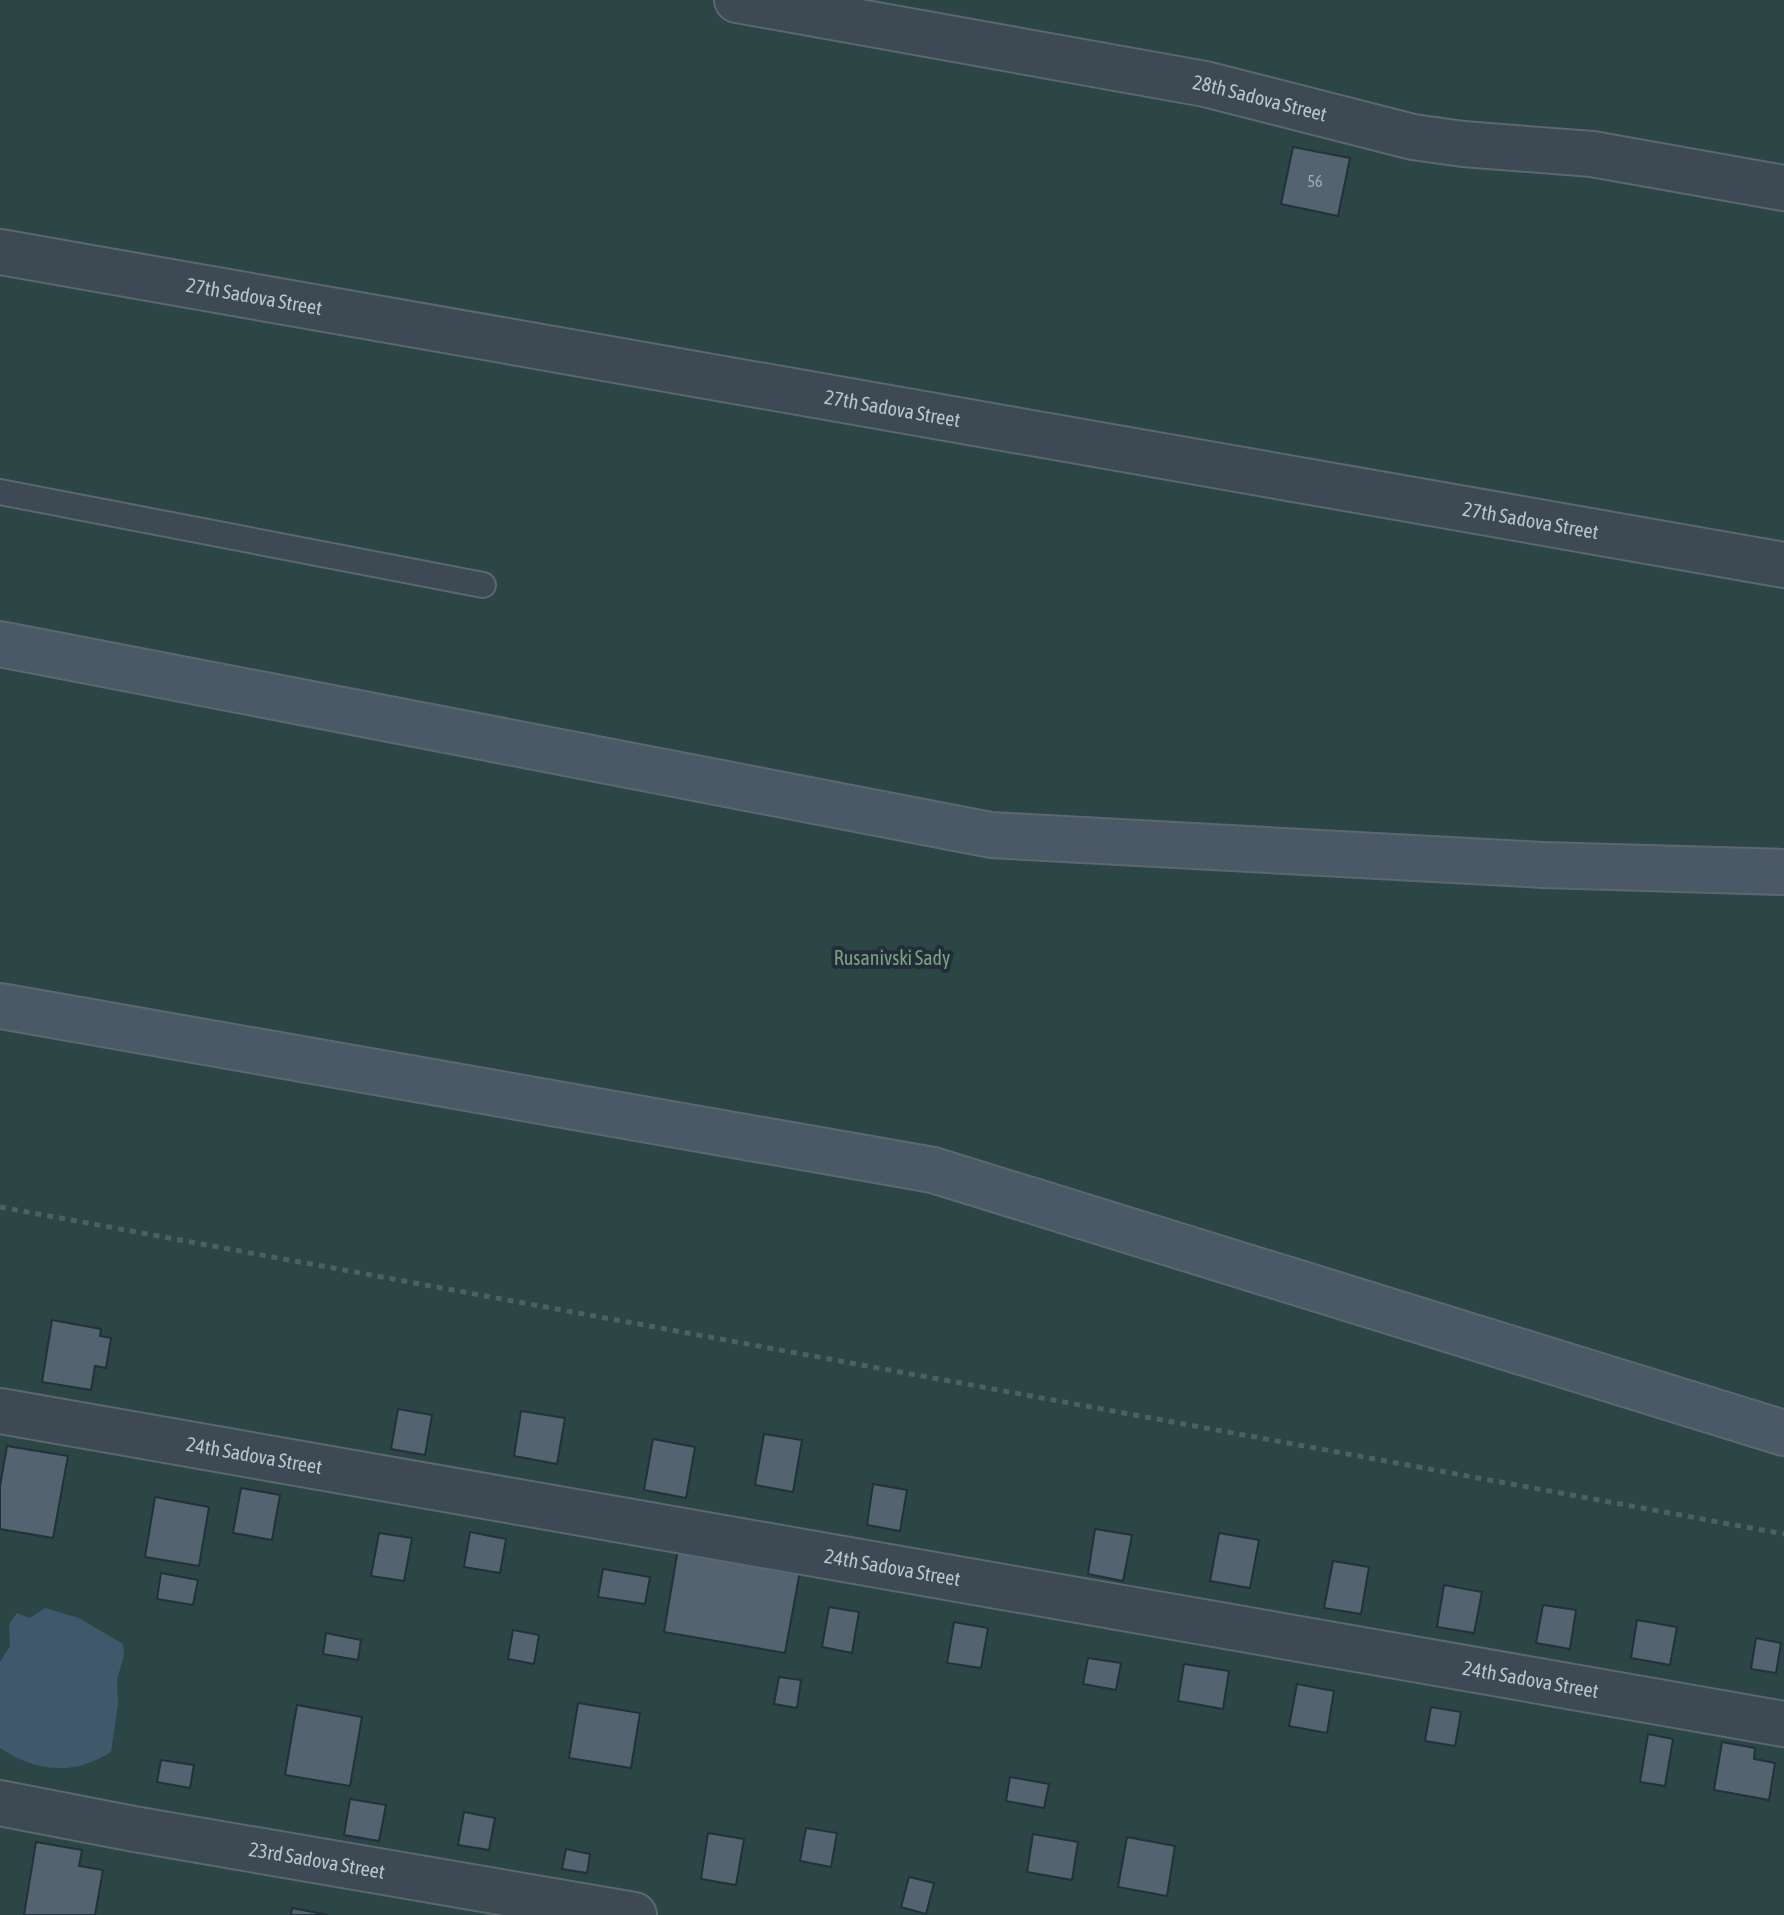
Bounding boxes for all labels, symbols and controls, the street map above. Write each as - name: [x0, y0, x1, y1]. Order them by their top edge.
- street label: 28th Sadova Street: [1191, 70, 1330, 126]
- house number: 56: [1307, 172, 1323, 190]
- street label: 27th Sadova Street: [185, 273, 324, 319]
- street label: 27th Sadova Street: [823, 385, 962, 431]
- street label: 27th Sadova Street: [1461, 497, 1601, 543]
- park label: Rusanivski Sady: [834, 946, 950, 969]
- street label: 24th Sadova Street: [185, 1432, 324, 1478]
- street label: 24th Sadova Street: [823, 1544, 962, 1590]
- street label: 24th Sadova Street: [1461, 1656, 1601, 1702]
- street label: 23rd Sadova Street: [247, 1837, 387, 1883]

